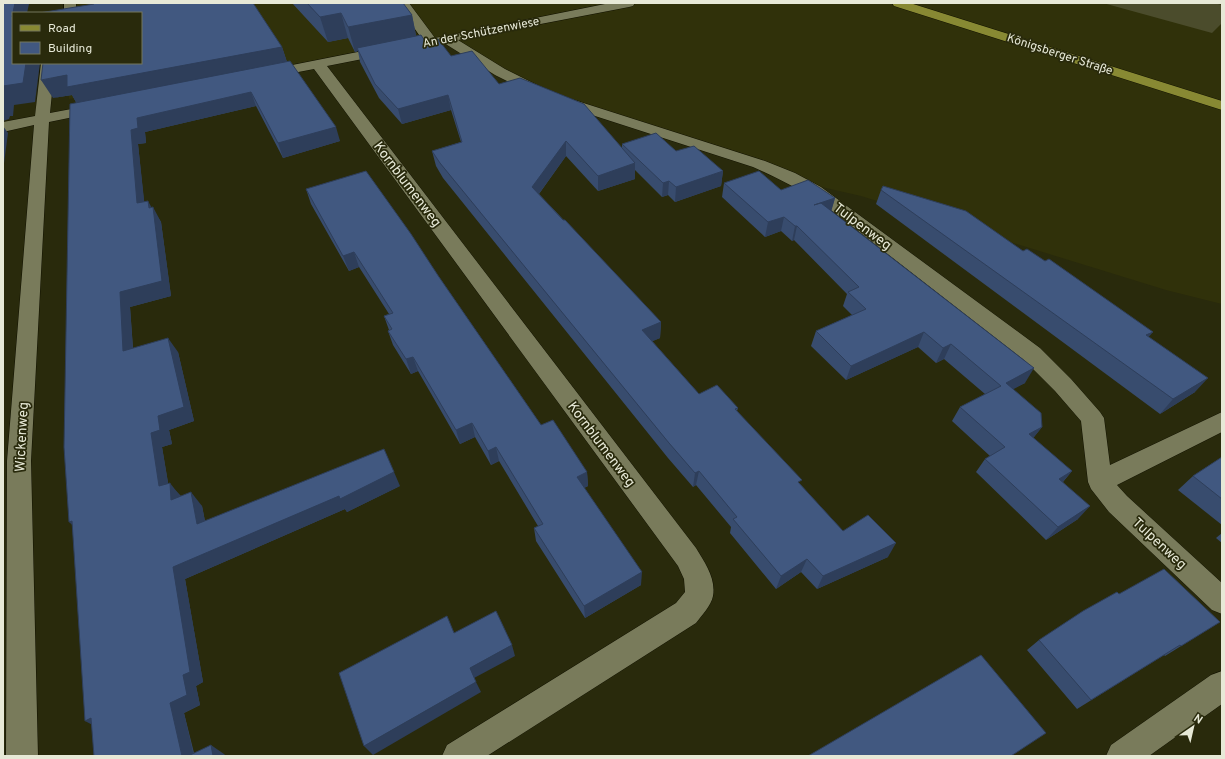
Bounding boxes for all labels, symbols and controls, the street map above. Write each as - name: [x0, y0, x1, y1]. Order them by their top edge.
- legend: [12, 12, 142, 64]
- street label: An der Schützenwiese: [421, 14, 541, 52]
- text: Road: [48, 21, 76, 37]
- street label: Königsberger Straße: [1005, 30, 1115, 80]
- text: Building: [48, 41, 92, 57]
- street label: Kornblumenweg: [369, 139, 444, 231]
- street label: Tulpenweg: [830, 200, 894, 255]
- street label: Kornblumenweg: [563, 399, 638, 491]
- street label: Wickenweg: [12, 402, 33, 473]
- street label: Tulpenweg: [1128, 515, 1190, 574]
- north arrow: [1173, 707, 1213, 747]
- text: N: [1191, 712, 1205, 728]

